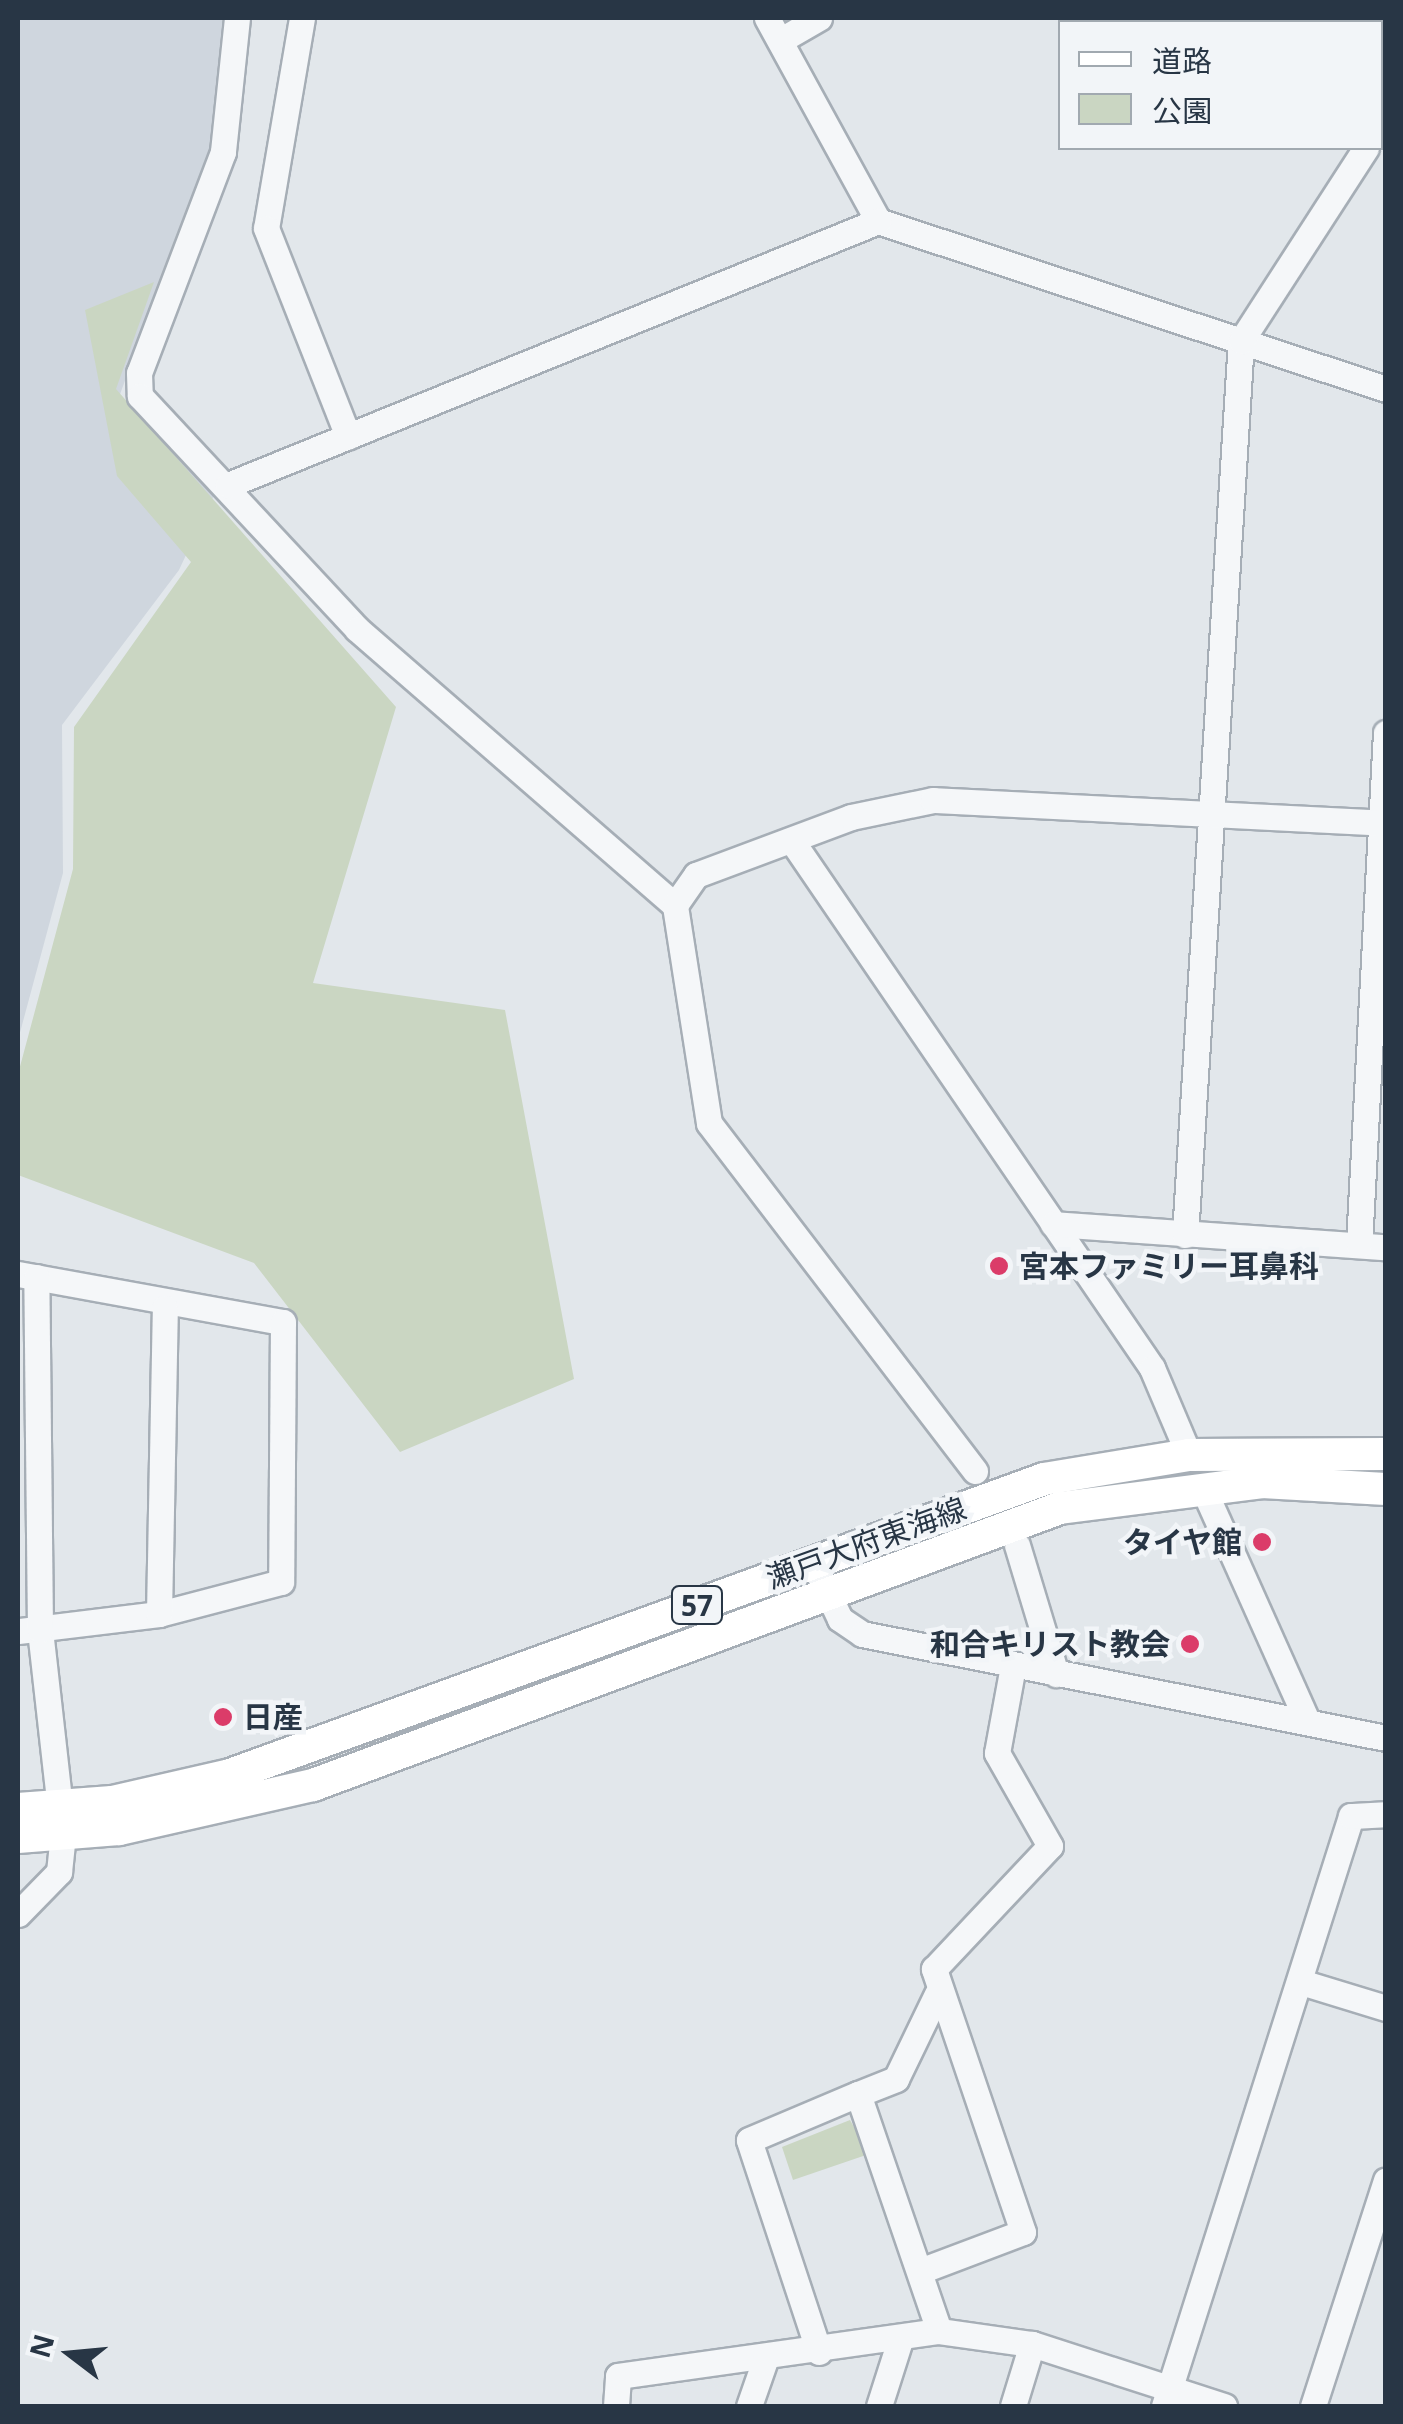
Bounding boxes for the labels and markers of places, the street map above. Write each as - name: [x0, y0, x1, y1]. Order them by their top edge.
- place label: 宮本ファミリー耳鼻科: [1019, 1248, 1319, 1284]
- marker: 宮本ファミリー耳鼻科: [988, 1255, 1010, 1277]
- place label: タイヤ館: [1122, 1524, 1242, 1560]
- marker: タイヤ館: [1251, 1531, 1273, 1553]
- place label: 和合キリスト教会: [930, 1626, 1170, 1662]
- marker: 和合キリスト教会: [1179, 1633, 1201, 1655]
- place label: 日産: [243, 1699, 303, 1735]
- marker: 日産: [212, 1706, 234, 1728]

